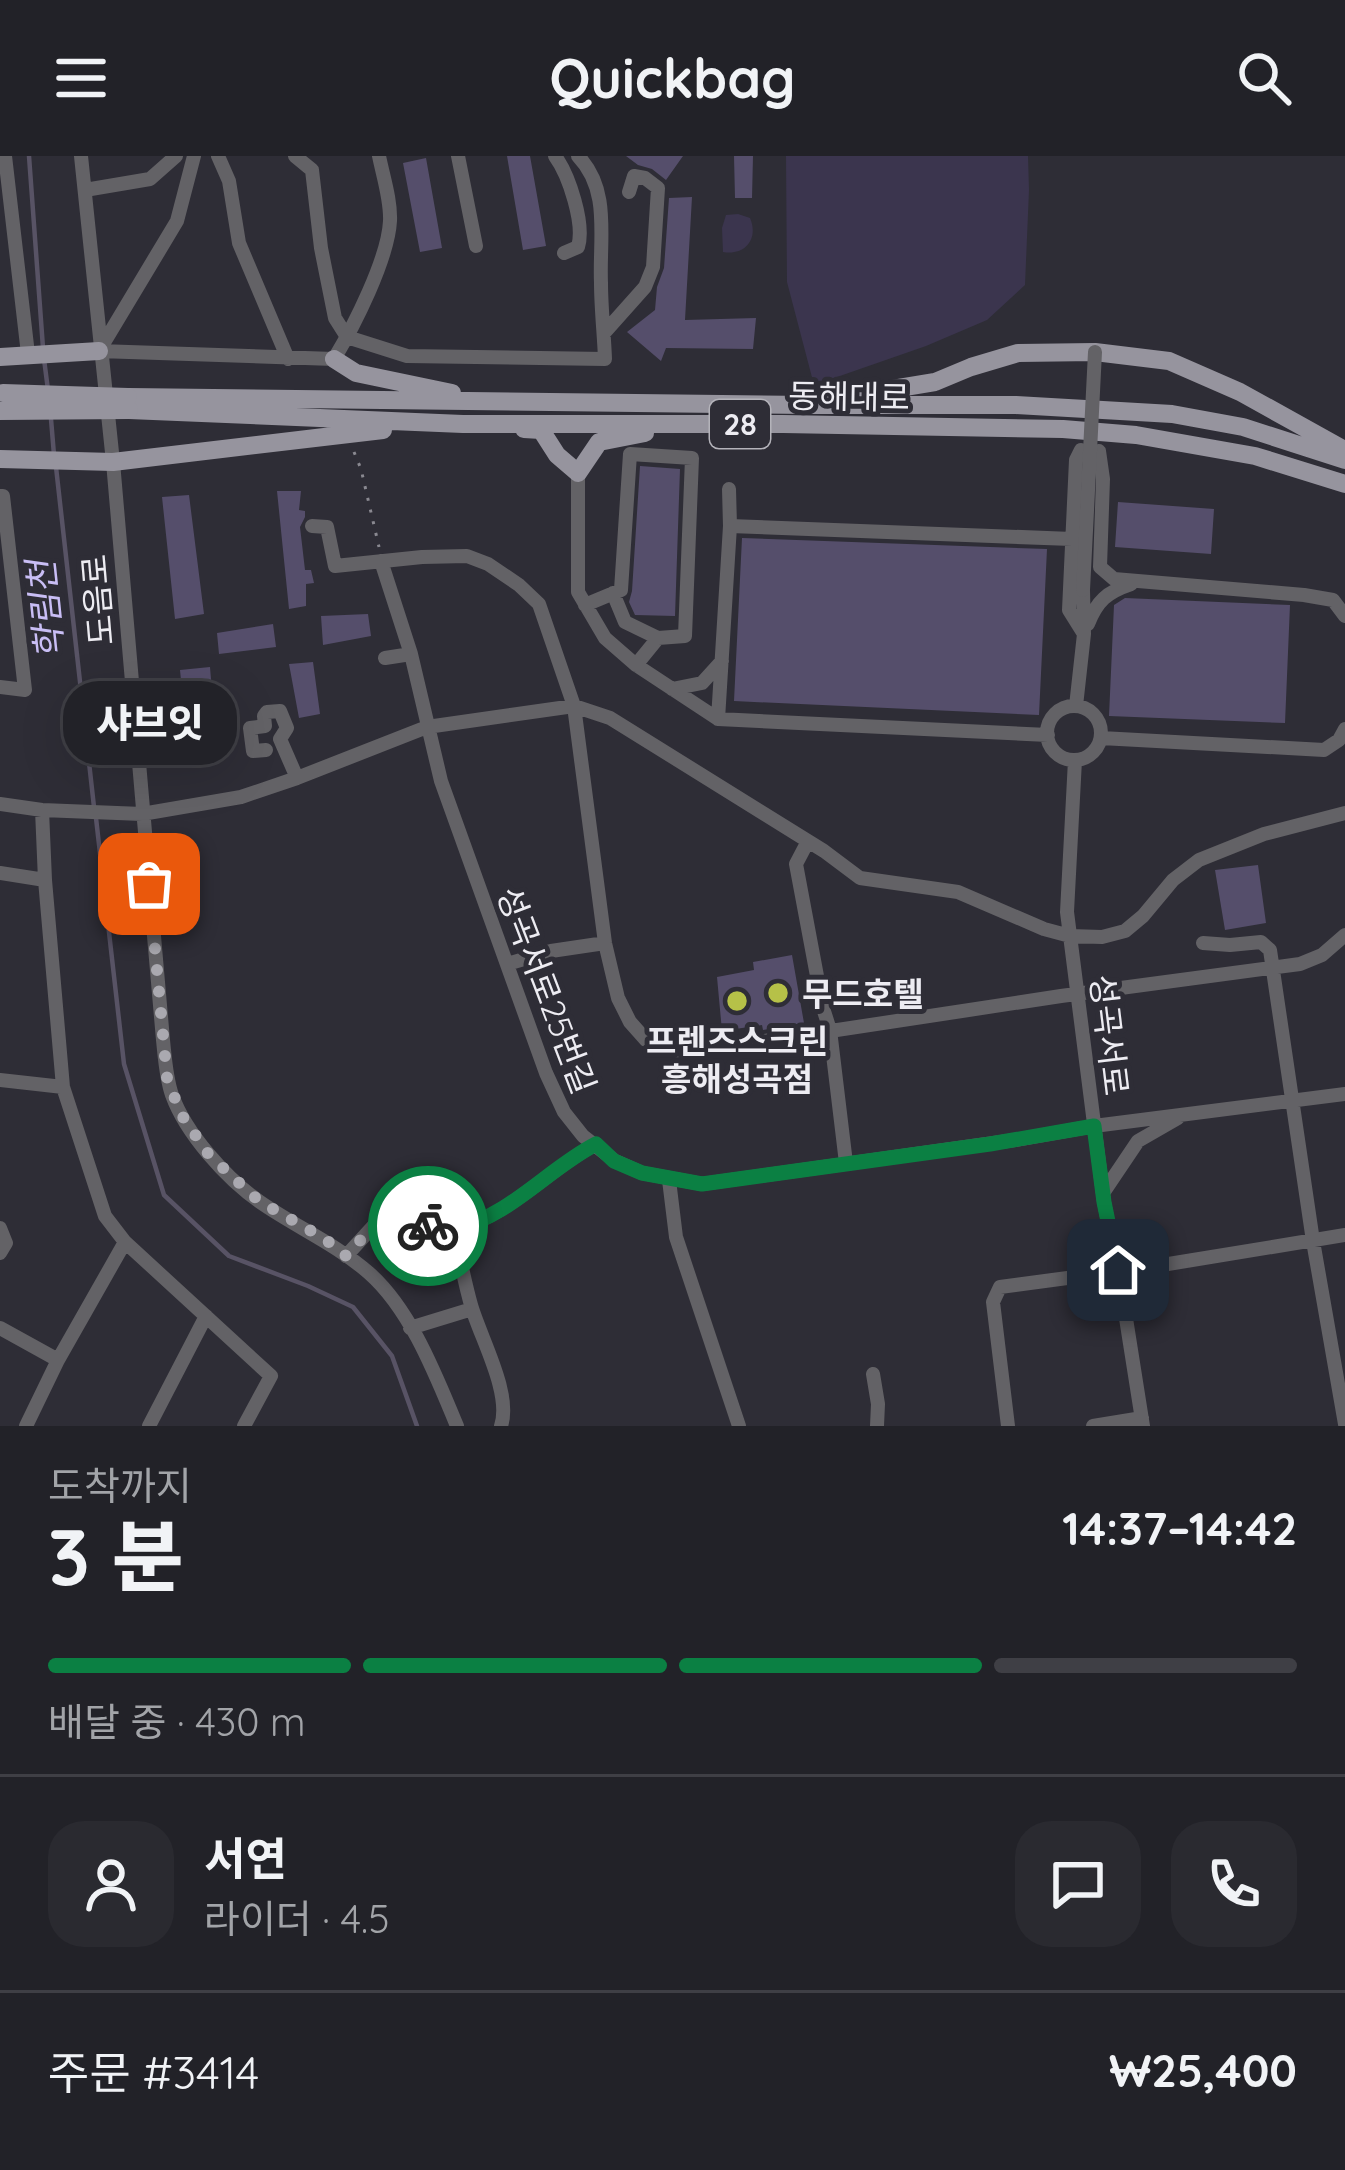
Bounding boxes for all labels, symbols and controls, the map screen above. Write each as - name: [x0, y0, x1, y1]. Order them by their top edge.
- text: Quickbag: [549, 44, 796, 112]
- icon: menu: [48, 45, 114, 111]
- icon: search: [1231, 45, 1297, 111]
- street label: 동해대로: [788, 374, 910, 418]
- road number: 28: [710, 400, 770, 448]
- street label: 도음로: [73, 553, 121, 647]
- water label: 학림천: [17, 554, 73, 662]
- callout: 샤브잇: [62, 680, 236, 764]
- text: 샤브잇: [96, 698, 204, 747]
- pin: [98, 833, 200, 935]
- icon: bag: [116, 851, 182, 917]
- street label: 성곡서로25번길: [489, 881, 605, 1099]
- street label: 성곡서로: [1082, 972, 1138, 1098]
- place label: 무드호텔: [802, 973, 923, 1014]
- marker: 무드호텔: [765, 980, 791, 1006]
- marker: 프렌즈스크린 흥해성곡점: [724, 988, 750, 1014]
- place label: 프렌즈스크린 흥해성곡점: [646, 1020, 828, 1099]
- courier: [368, 1166, 488, 1286]
- icon: bike: [395, 1193, 461, 1259]
- pin: [1067, 1219, 1169, 1321]
- icon: home: [1085, 1237, 1151, 1303]
- text: 도착까지: [48, 1461, 192, 1510]
- text: 14:37–14:42: [1062, 1500, 1297, 1556]
- text: 3 분: [48, 1507, 184, 1605]
- text: 배달 중 · 430 m: [48, 1697, 306, 1746]
- button: person: [48, 1821, 174, 1947]
- button: chat: [1015, 1821, 1141, 1947]
- button: phone: [1171, 1821, 1297, 1947]
- text: 서연: [204, 1830, 287, 1886]
- text: 라이더 · 4.5: [204, 1894, 389, 1943]
- text: ₩25,400: [1109, 2042, 1297, 2098]
- text: 주문 #3414: [48, 2044, 259, 2100]

